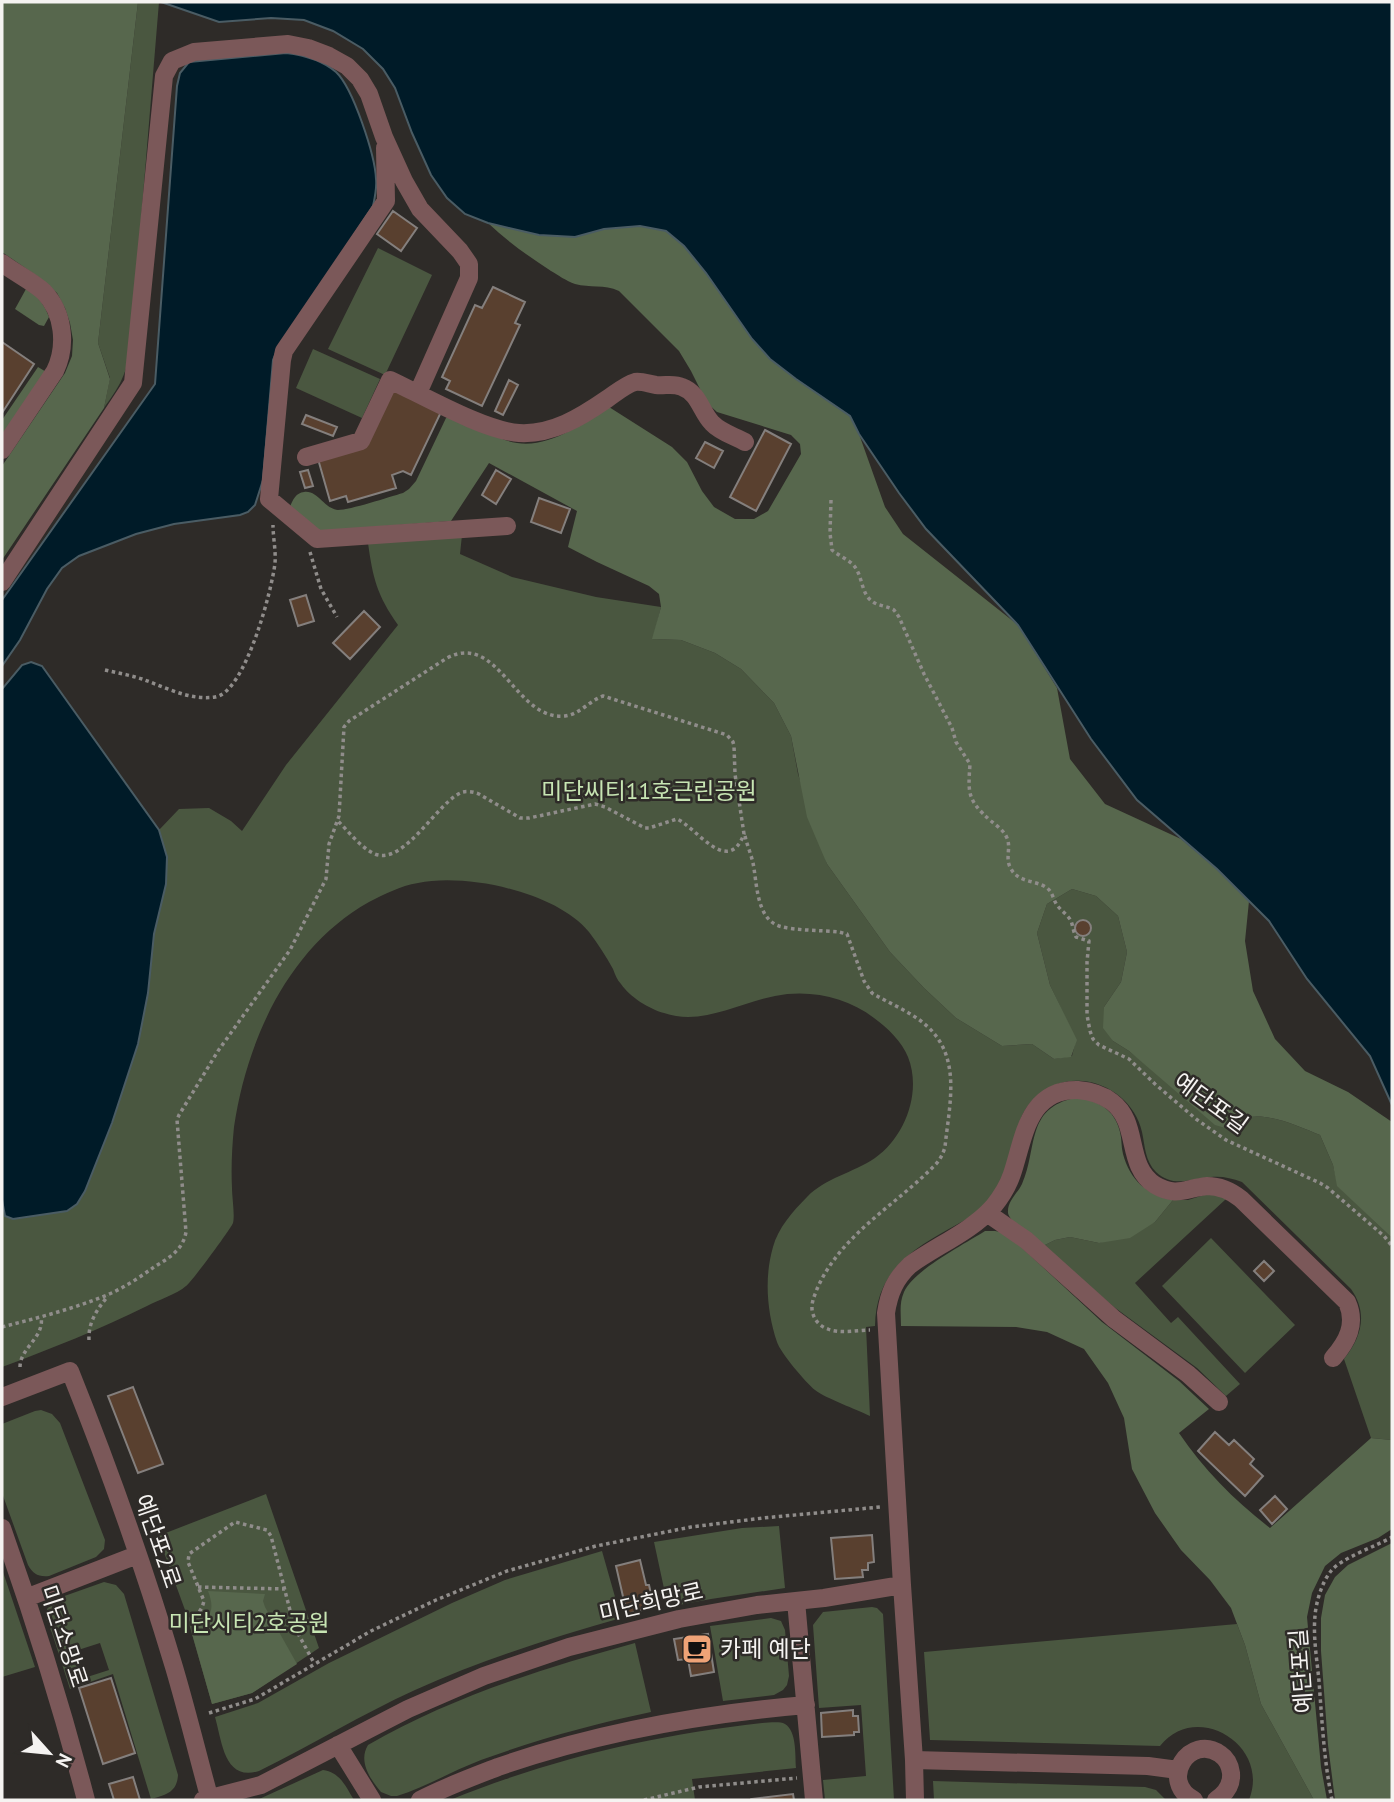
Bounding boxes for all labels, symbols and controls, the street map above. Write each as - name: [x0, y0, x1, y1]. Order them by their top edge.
- park label: 미단씨티11호근린공원: [541, 776, 757, 805]
- street label: 예단포길: [1169, 1066, 1254, 1139]
- street label: 예단포2로: [129, 1490, 188, 1592]
- street label: 미단희망로: [596, 1575, 706, 1628]
- street label: 미단소망로: [34, 1581, 95, 1691]
- park label: 미단시티2호공원: [169, 1608, 329, 1637]
- street label: 예단포길: [1283, 1628, 1318, 1714]
- cafe icon: 카페 예단: [680, 1632, 714, 1666]
- place label: 카페 예단: [720, 1634, 811, 1663]
- north arrow: [14, 1718, 84, 1788]
- text: N: [51, 1750, 78, 1772]

